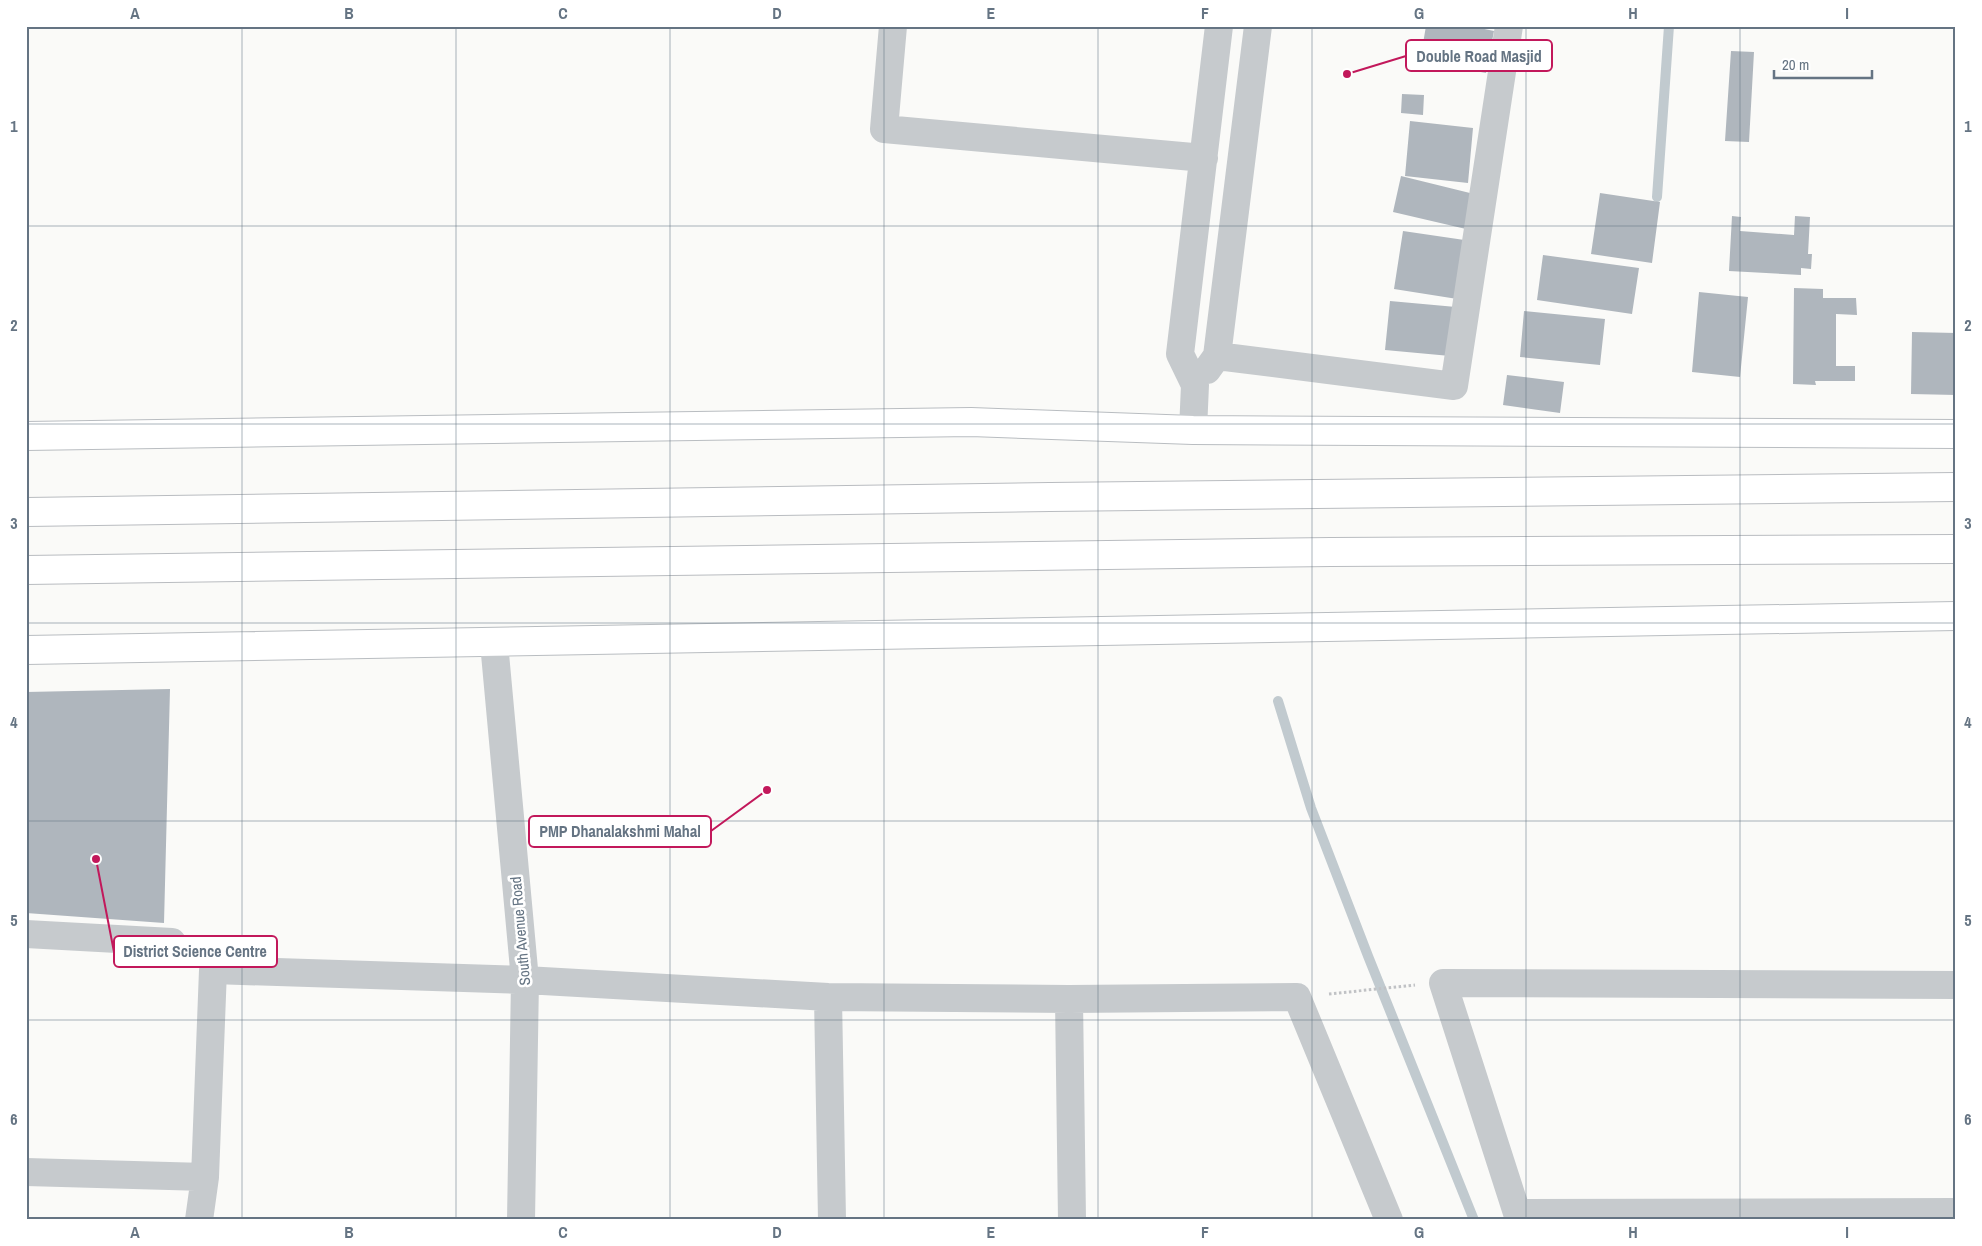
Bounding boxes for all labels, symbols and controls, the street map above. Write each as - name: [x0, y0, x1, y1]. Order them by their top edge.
- text: A: [130, 2, 140, 24]
- text: B: [344, 2, 354, 24]
- text: C: [558, 2, 568, 24]
- text: D: [772, 2, 782, 24]
- text: E: [987, 2, 996, 24]
- text: F: [1201, 2, 1209, 24]
- text: G: [1414, 2, 1424, 24]
- text: H: [1628, 2, 1638, 24]
- text: I: [1845, 2, 1849, 24]
- callout: Double Road Masjid: [1406, 40, 1552, 71]
- text: Double Road Masjid: [1416, 45, 1542, 67]
- scale bar: [1774, 48, 1872, 80]
- text: 20 m: [1782, 54, 1809, 75]
- text: 1: [10, 115, 18, 137]
- text: 1: [1964, 115, 1972, 137]
- text: 2: [10, 314, 18, 336]
- text: 2: [1964, 314, 1972, 336]
- text: 3: [10, 512, 18, 534]
- text: 3: [1964, 512, 1972, 534]
- text: 4: [10, 711, 18, 733]
- text: 4: [1964, 711, 1972, 733]
- callout: PMP Dhanalakshmi Mahal: [529, 816, 711, 847]
- text: PMP Dhanalakshmi Mahal: [539, 820, 701, 842]
- street label: South Avenue Road: [505, 876, 535, 986]
- text: 5: [10, 909, 18, 931]
- text: 5: [1964, 909, 1972, 931]
- callout: District Science Centre: [114, 936, 277, 967]
- text: District Science Centre: [123, 940, 267, 962]
- text: 6: [10, 1108, 18, 1130]
- text: 6: [1964, 1108, 1972, 1130]
- text: A: [130, 1221, 140, 1243]
- text: B: [344, 1221, 354, 1243]
- text: C: [558, 1221, 568, 1243]
- text: D: [772, 1221, 782, 1243]
- text: E: [987, 1221, 996, 1243]
- text: F: [1201, 1221, 1209, 1243]
- text: G: [1414, 1221, 1424, 1243]
- text: H: [1628, 1221, 1638, 1243]
- text: I: [1845, 1221, 1849, 1243]

